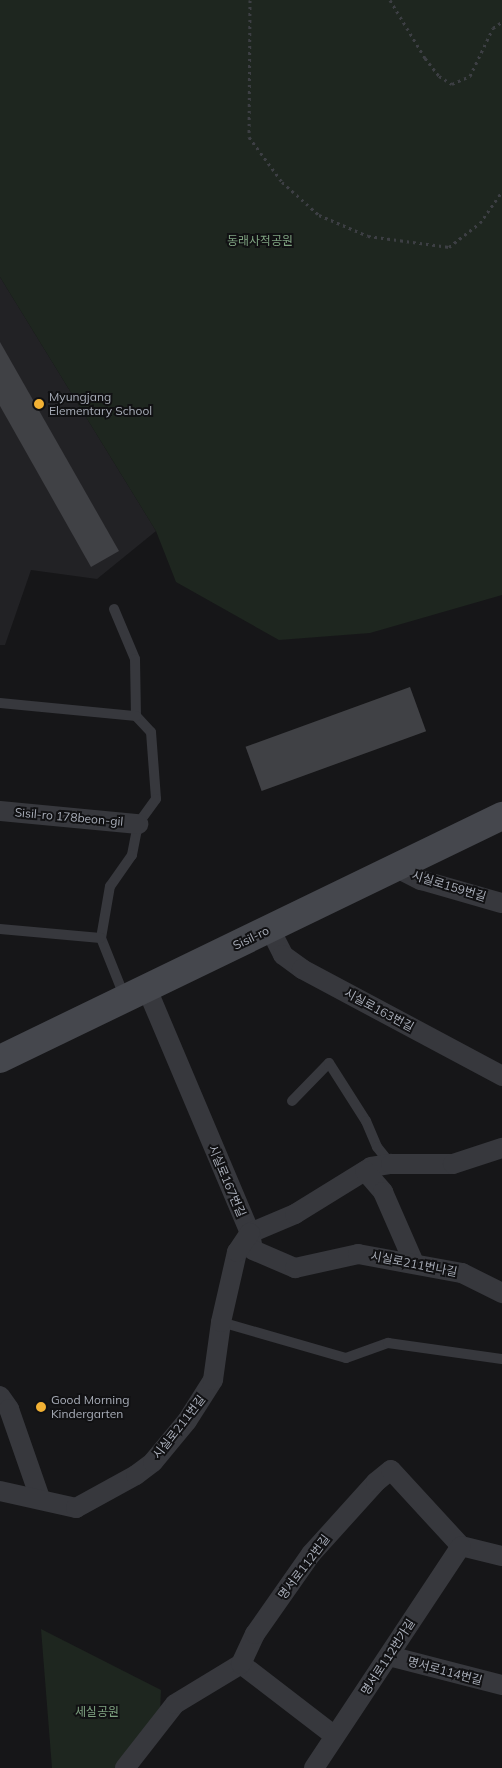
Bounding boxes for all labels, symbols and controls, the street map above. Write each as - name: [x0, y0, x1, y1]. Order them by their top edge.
- park label: 동래사적공원: [227, 234, 293, 248]
- place label: Myungjang Elementary School: [49, 390, 152, 418]
- marker: Myungjang Elementary School: [33, 398, 45, 410]
- street label: Sisil-ro 178beon-gil: [14, 805, 124, 829]
- street label: 시실로159번길: [410, 868, 488, 904]
- street label: Sisil-ro: [231, 923, 271, 953]
- street label: 시실로163번길: [342, 986, 416, 1034]
- street label: 시실로167번길: [205, 1143, 249, 1219]
- street label: 시실로211번나길: [370, 1249, 458, 1279]
- street label: 시실로211번길: [150, 1392, 208, 1462]
- place label: Good Morning Kindergarten: [51, 1393, 129, 1421]
- marker: Good Morning Kindergarten: [35, 1401, 47, 1413]
- street label: 명서로112번길: [275, 1532, 333, 1602]
- street label: 명서로112번가길: [358, 1616, 418, 1698]
- street label: 명서로114번길: [406, 1654, 484, 1688]
- park label: 세실공원: [75, 1705, 119, 1719]

